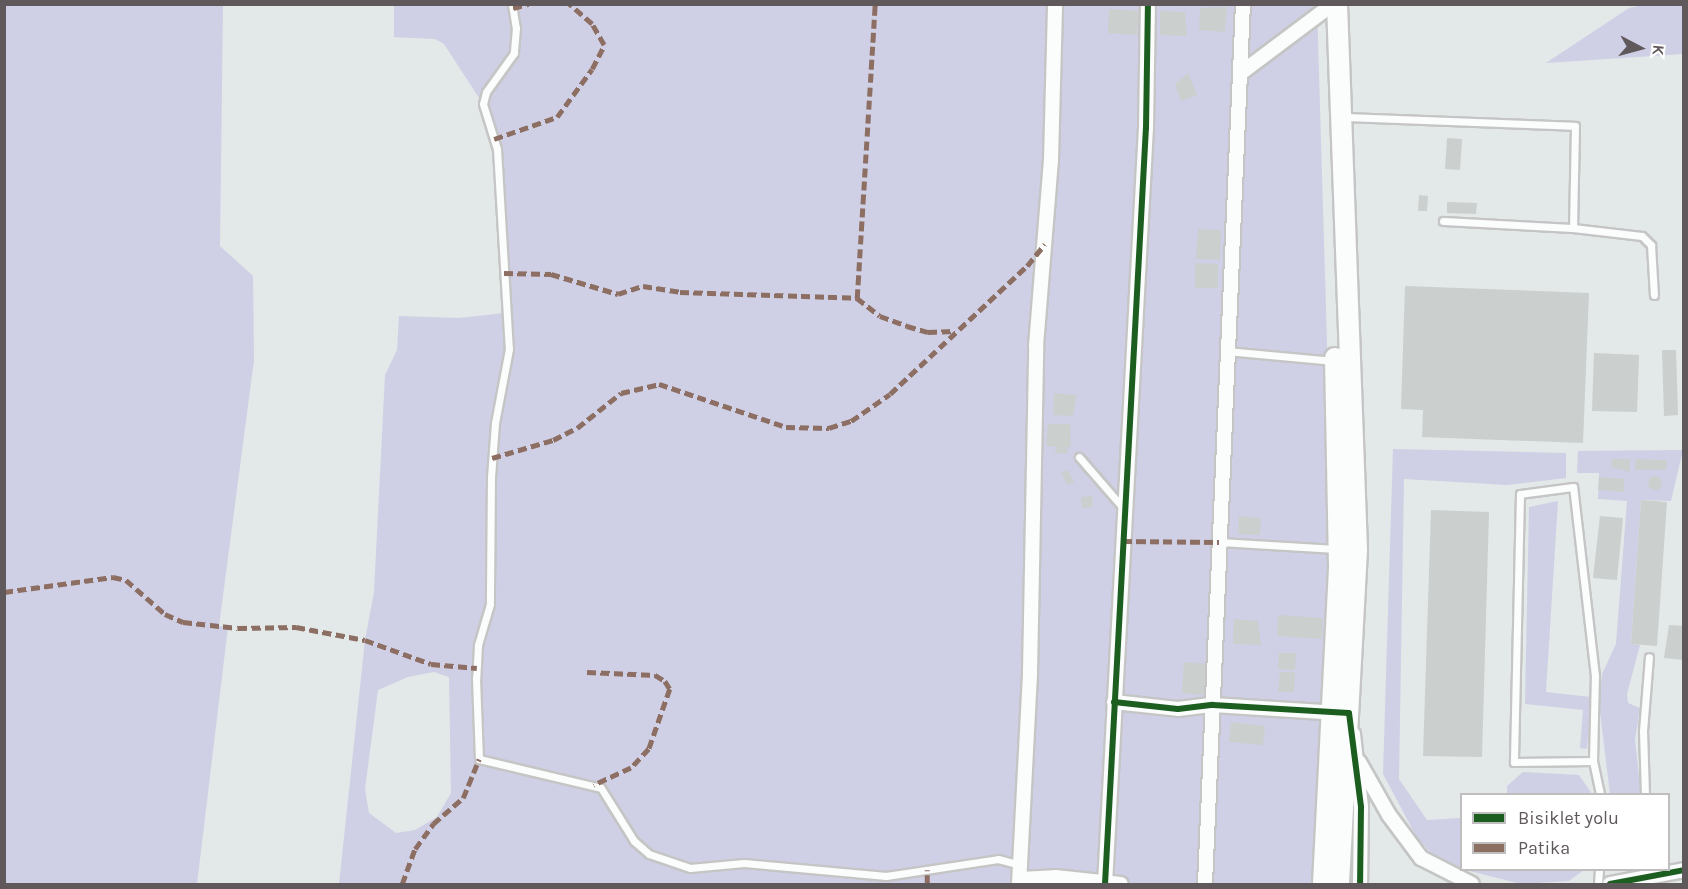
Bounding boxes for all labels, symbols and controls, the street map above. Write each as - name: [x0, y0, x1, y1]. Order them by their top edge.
- north arrow: [1610, 18, 1670, 78]
- text: K: [1648, 44, 1668, 56]
- legend: [1460, 793, 1670, 871]
- text: Bisiklet yolu: [1518, 807, 1619, 829]
- text: Patika: [1518, 837, 1570, 859]

